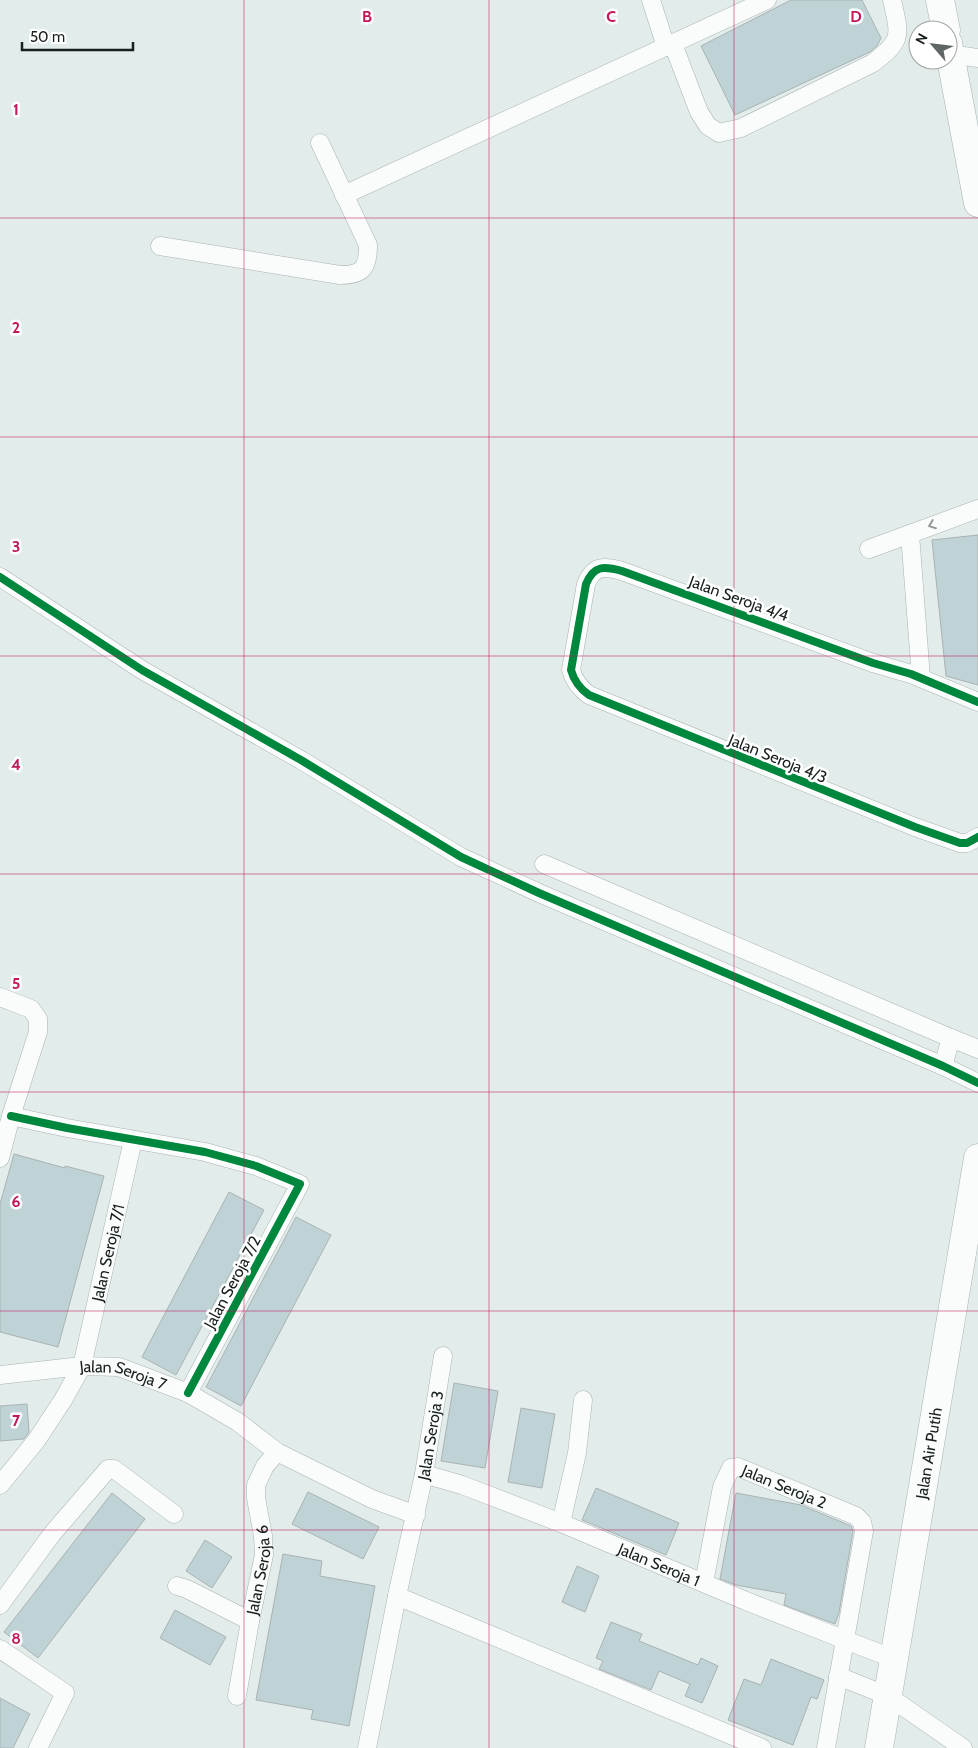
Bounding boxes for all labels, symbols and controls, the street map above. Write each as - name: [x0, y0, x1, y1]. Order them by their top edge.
- text: B: [362, 7, 372, 26]
- text: C: [606, 7, 616, 26]
- text: D: [850, 7, 862, 26]
- scale bar: [22, 20, 134, 52]
- north arrow: [908, 20, 958, 70]
- text: 50 m: [30, 28, 65, 46]
- text: N: [911, 30, 932, 47]
- text: 1: [13, 100, 19, 119]
- text: 2: [12, 318, 20, 337]
- one-way arrow: [928, 519, 937, 530]
- text: 3: [12, 537, 20, 556]
- street label: Jalan Seroja 4/4: [686, 571, 791, 625]
- street label: Jalan Seroja 4/3: [725, 730, 830, 787]
- text: 4: [11, 755, 21, 774]
- text: 5: [12, 974, 20, 993]
- text: 6: [12, 1192, 21, 1211]
- street label: Jalan Seroja 7/1: [88, 1202, 128, 1304]
- street label: Jalan Seroja 7/2: [200, 1233, 265, 1333]
- street label: Jalan Seroja 7: [78, 1357, 169, 1394]
- street label: Jalan Seroja 3: [414, 1389, 447, 1483]
- street label: Jalan Air Putih: [912, 1406, 946, 1501]
- text: 7: [12, 1411, 21, 1430]
- street label: Jalan Seroja 2: [738, 1460, 829, 1513]
- street label: Jalan Seroja 6: [242, 1524, 274, 1618]
- street label: Jalan Seroja 1: [614, 1539, 703, 1590]
- text: 8: [11, 1629, 21, 1648]

